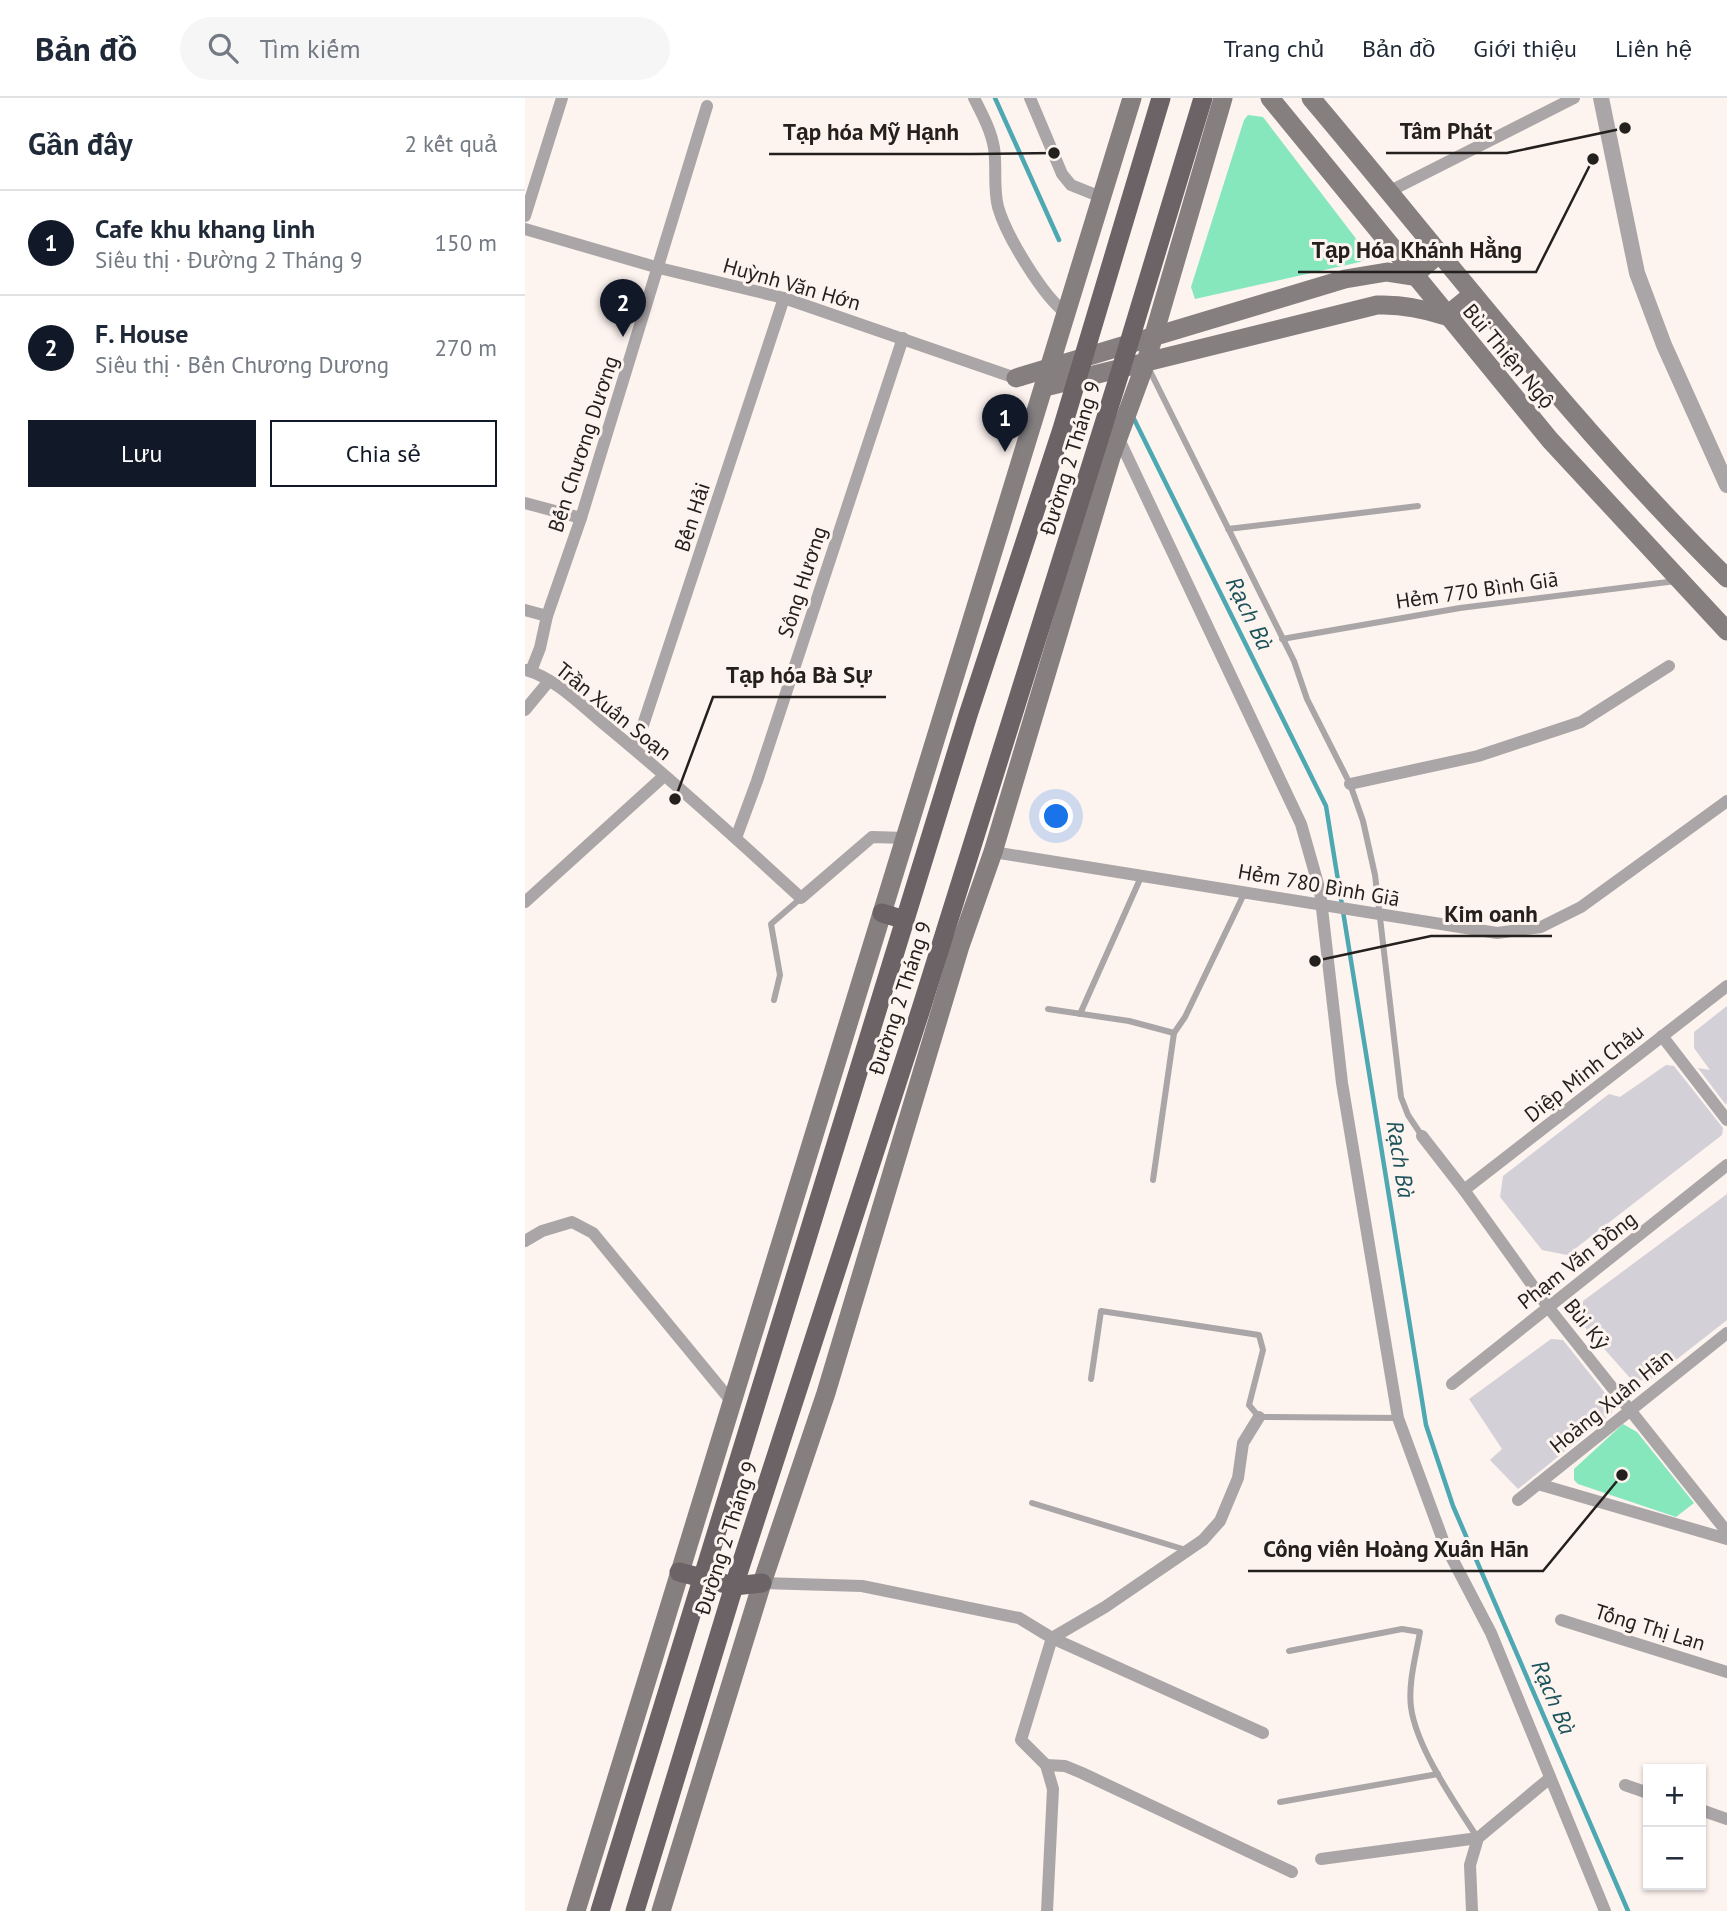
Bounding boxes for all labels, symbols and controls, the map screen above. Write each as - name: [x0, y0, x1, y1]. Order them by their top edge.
- search box: [180, 17, 670, 80]
- text: Bản đồ: [35, 27, 138, 70]
- icon: search: [204, 29, 242, 67]
- text: Tìm kiếm: [260, 32, 361, 65]
- text: Trang chủ: [1223, 33, 1324, 64]
- text: Bản đồ: [1362, 33, 1435, 64]
- text: Giới thiệu: [1473, 33, 1577, 64]
- text: Liên hệ: [1615, 33, 1692, 64]
- callout: Tâm Phát: [1386, 109, 1507, 153]
- callout: Tạp hóa Mỹ Hạnh: [769, 110, 973, 154]
- text: Tâm Phát: [1400, 116, 1492, 145]
- text: Tạp hóa Mỹ Hạnh: [783, 117, 959, 146]
- text: Gần đây: [28, 124, 133, 163]
- text: 2 kết quả: [404, 129, 497, 158]
- text: Cafe khu khang linh: [95, 212, 315, 245]
- text: 1: [44, 228, 58, 257]
- text: 150 m: [435, 228, 497, 257]
- callout: Tạp Hóa Khánh Hằng: [1298, 228, 1536, 272]
- text: Tạp Hóa Khánh Hằng: [1312, 235, 1522, 264]
- text: Siêu thị · Đường 2 Tháng 9: [95, 245, 363, 274]
- street label: Huỳnh Văn Hớn: [720, 251, 864, 317]
- pin: 2: [600, 279, 646, 337]
- street label: Bùi Thiện Ngộ: [1457, 298, 1561, 414]
- text: F. House: [95, 317, 188, 350]
- text: 2: [44, 333, 58, 362]
- text: 270 m: [435, 333, 497, 362]
- text: Siêu thị · Bến Chương Dương: [95, 350, 389, 379]
- street label: Bến Chương Dương: [542, 352, 624, 536]
- street label: Đường 2 Tháng 9: [1033, 378, 1106, 539]
- pin: 1: [982, 394, 1028, 452]
- button: Lưu: [28, 420, 256, 487]
- button: Chia sẻ: [270, 420, 497, 487]
- street label: Bến Hải: [668, 479, 716, 555]
- street label: Sông Hương: [771, 523, 833, 641]
- street label: Hẻm 770 Bình Giã: [1394, 565, 1560, 615]
- water label: Rạch Bà: [1220, 572, 1280, 654]
- callout: Tạp hóa Bà Sự: [713, 653, 886, 697]
- street label: Trần Xuân Soạn: [551, 656, 677, 766]
- text: Tạp hóa Bà Sự: [726, 660, 872, 689]
- your location: [1039, 799, 1073, 833]
- street label: Hẻm 780 Bình Giã: [1236, 857, 1402, 913]
- callout: Kim oanh: [1431, 892, 1552, 936]
- text: Kim oanh: [1444, 899, 1538, 928]
- street label: Đường 2 Tháng 9: [862, 918, 938, 1079]
- street label: Diệp Minh Châu: [1519, 1018, 1649, 1128]
- water label: Rạch Bà: [1381, 1118, 1421, 1200]
- street label: Phạm Văn Đồng: [1512, 1205, 1642, 1315]
- street label: Bùi Kỷ: [1558, 1293, 1616, 1355]
- street label: Hoàng Xuân Hãn: [1544, 1343, 1678, 1459]
- street label: Đường 2 Tháng 9: [688, 1458, 764, 1619]
- callout: Công viên Hoàng Xuân Hãn: [1248, 1527, 1543, 1571]
- text: Công viên Hoàng Xuân Hãn: [1263, 1534, 1529, 1563]
- street label: Tống Thị Lan: [1591, 1597, 1709, 1657]
- water label: Rạch Bà: [1525, 1656, 1583, 1738]
- map controls: [1643, 1764, 1706, 1890]
- button: +: [1643, 1764, 1706, 1827]
- button: −: [1643, 1827, 1706, 1890]

